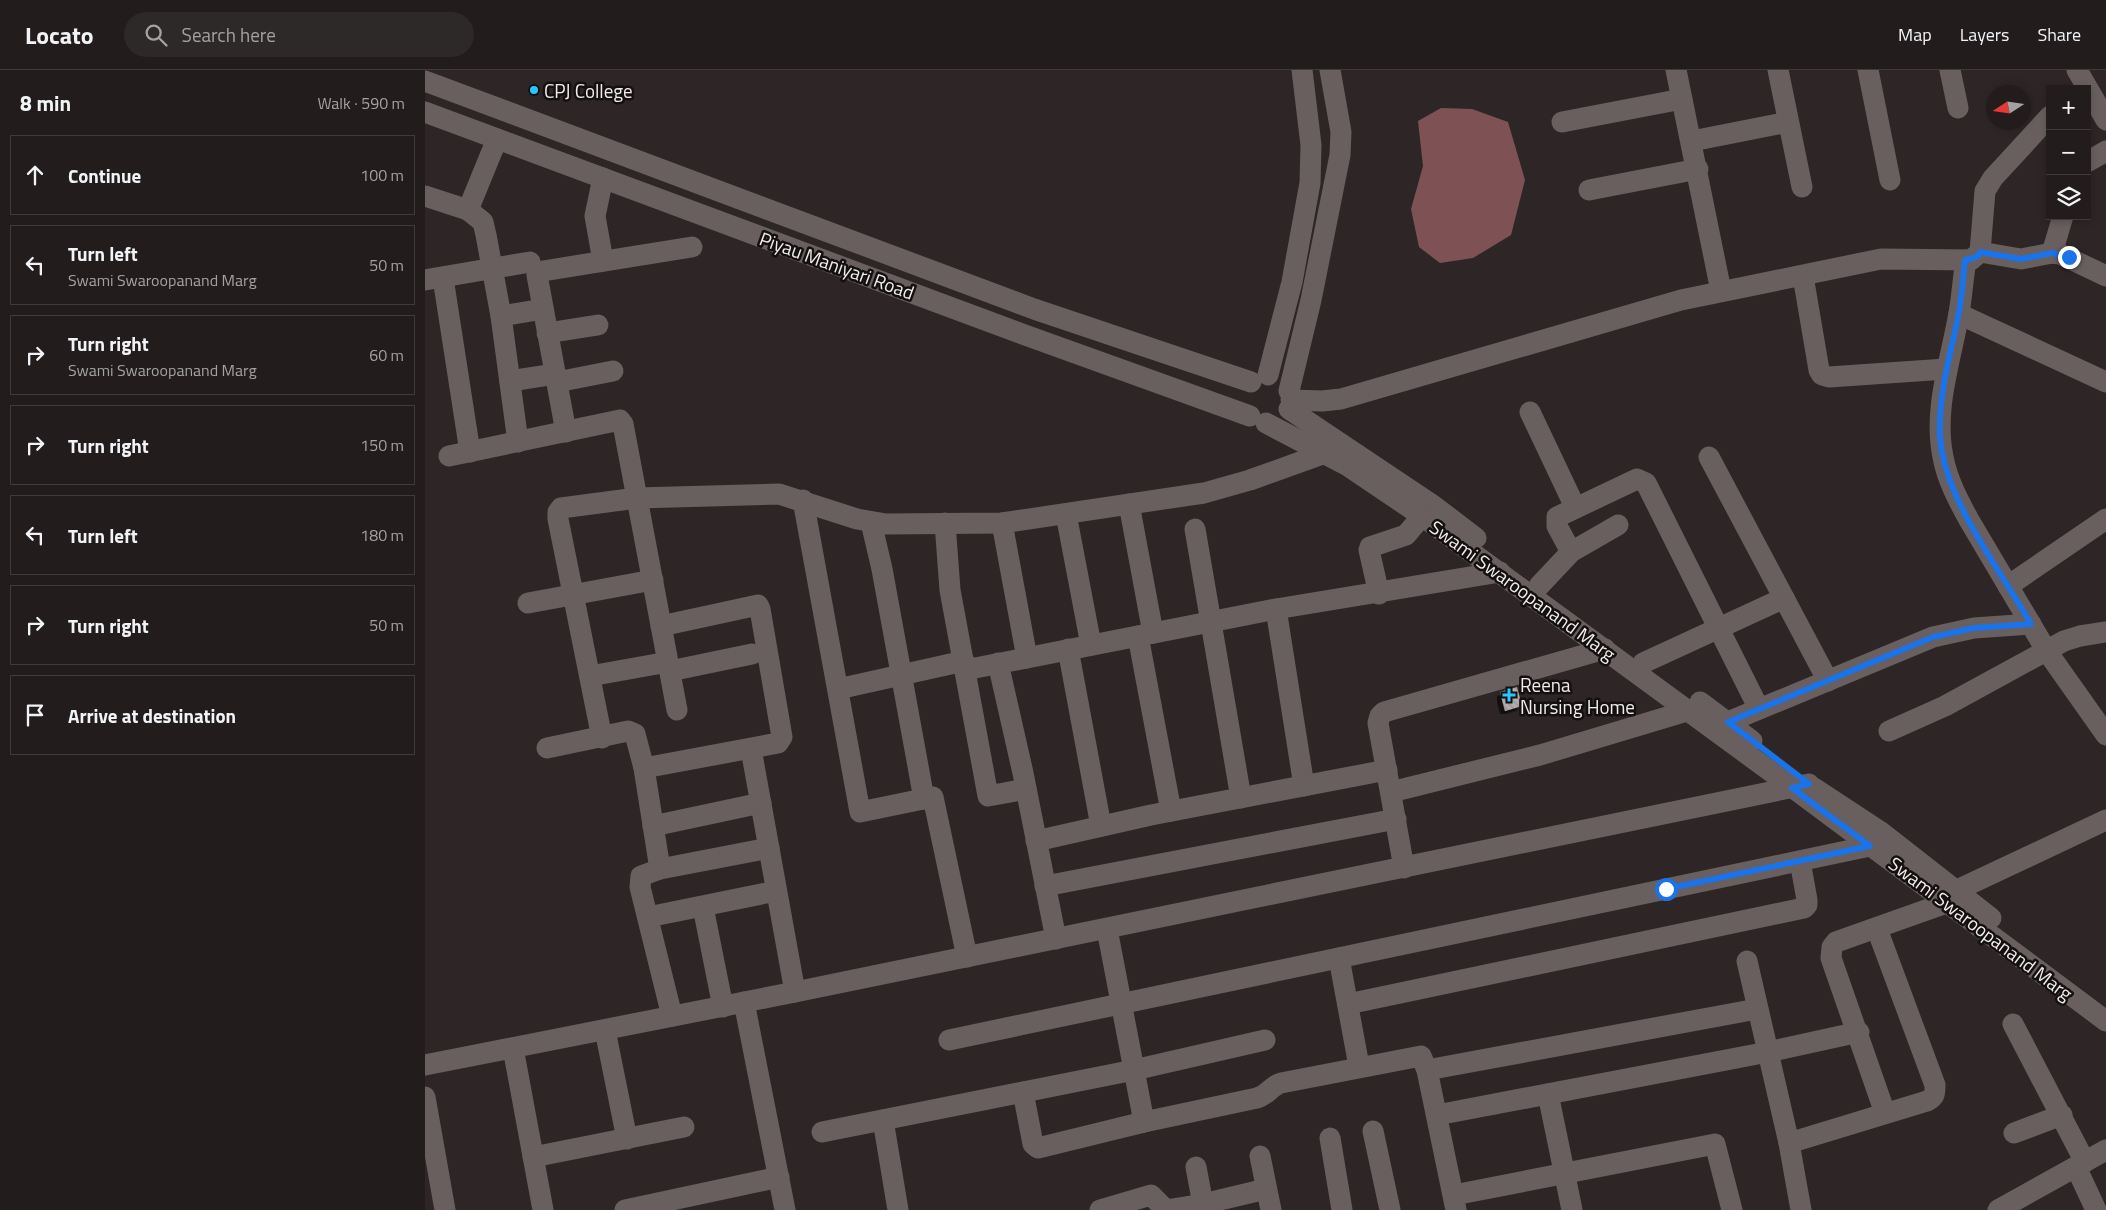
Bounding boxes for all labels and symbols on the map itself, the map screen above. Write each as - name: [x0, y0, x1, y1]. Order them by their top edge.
- place label: CPJ College: [544, 76, 633, 105]
- marker: CPJ College: [528, 84, 540, 96]
- north arrow: [1986, 85, 2031, 130]
- street label: Piyau Maniyari Road: [756, 224, 918, 306]
- route end: [2058, 246, 2081, 269]
- street label: Swami Swaroopanand Marg: [1424, 512, 1622, 668]
- place label: Reena Nursing Home: [1520, 670, 1635, 721]
- marker: Reena Nursing Home: [1502, 688, 1516, 702]
- street label: Swami Swaroopanand Marg: [1883, 849, 2079, 1007]
- route start: [1655, 878, 1678, 901]

